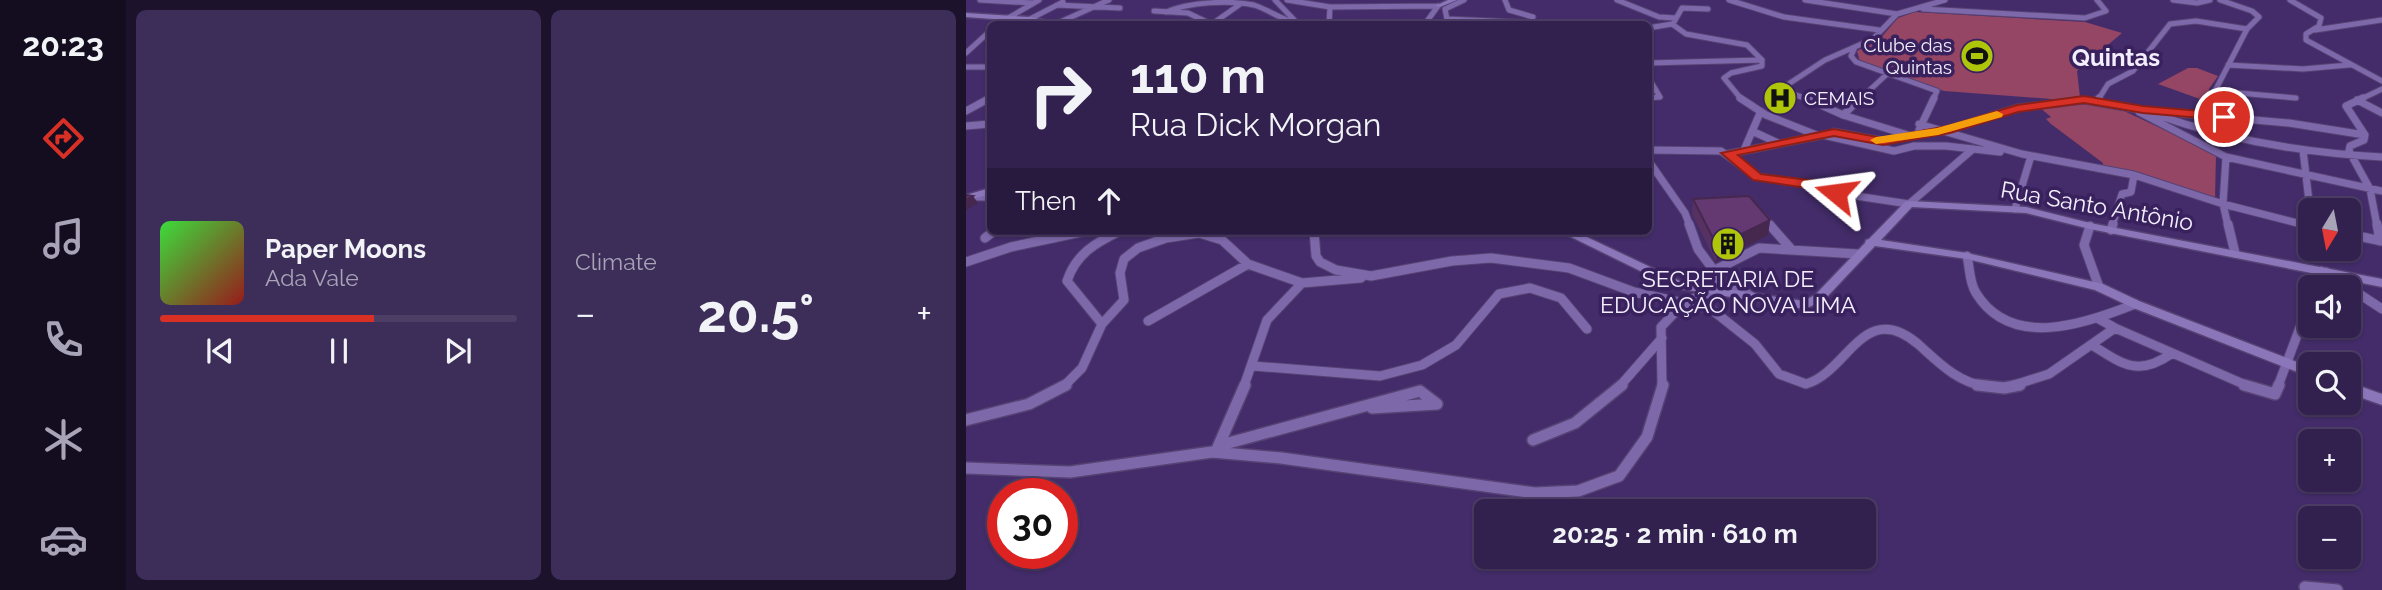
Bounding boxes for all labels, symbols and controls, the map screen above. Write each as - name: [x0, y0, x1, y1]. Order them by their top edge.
- text: 20:23: [22, 26, 104, 63]
- place label: Clube das Quintas: [1863, 34, 1952, 78]
- sports icon: Clube das Quintas: [1958, 37, 1996, 75]
- district label: Quintas: [2072, 43, 2160, 72]
- text: 110 m: [1130, 47, 1266, 104]
- icon: right: [1015, 49, 1106, 140]
- hospital icon: CEMAIS: [1761, 79, 1799, 117]
- place label: CEMAIS: [1804, 87, 1874, 109]
- pin: [2194, 87, 2254, 147]
- icon: arrive: [2205, 98, 2243, 136]
- text: Rua Dick Morgan: [1130, 106, 1381, 143]
- icon: directions: [39, 114, 88, 163]
- position arrow: [1799, 156, 1873, 230]
- street label: Rua Santo Antônio: [1999, 175, 2196, 236]
- icon: ahead: [1090, 182, 1128, 220]
- text: Then: [1015, 186, 1076, 216]
- north arrow: [2298, 198, 2361, 261]
- map controls: [2298, 198, 2361, 569]
- icon: music: [39, 214, 88, 263]
- building icon: SECRETARIA DE EDUCAÇÃO NOVA LIMA: [1709, 225, 1747, 263]
- text: Paper Moons: [265, 234, 426, 264]
- text: Climate: [575, 248, 657, 275]
- text: Ada Vale: [265, 264, 359, 291]
- place label: SECRETARIA DE EDUCAÇÃO NOVA LIMA: [1600, 265, 1857, 318]
- button: sound: [2298, 275, 2361, 338]
- text: 20.5°: [698, 283, 814, 344]
- text: −: [575, 291, 595, 336]
- text: +: [916, 291, 932, 336]
- icon: phone: [39, 315, 88, 364]
- icon: previous: [201, 332, 239, 370]
- icon: pause: [320, 332, 358, 370]
- icon: next: [439, 332, 477, 370]
- button: search: [2298, 352, 2361, 415]
- icon: climate: [39, 415, 88, 464]
- button: +: [2298, 429, 2361, 492]
- speed limit sign: 30: [987, 478, 1078, 569]
- button: −: [2298, 506, 2361, 569]
- icon: car: [39, 515, 88, 564]
- text: 20:25 · 2 min · 610 m: [1552, 519, 1798, 549]

